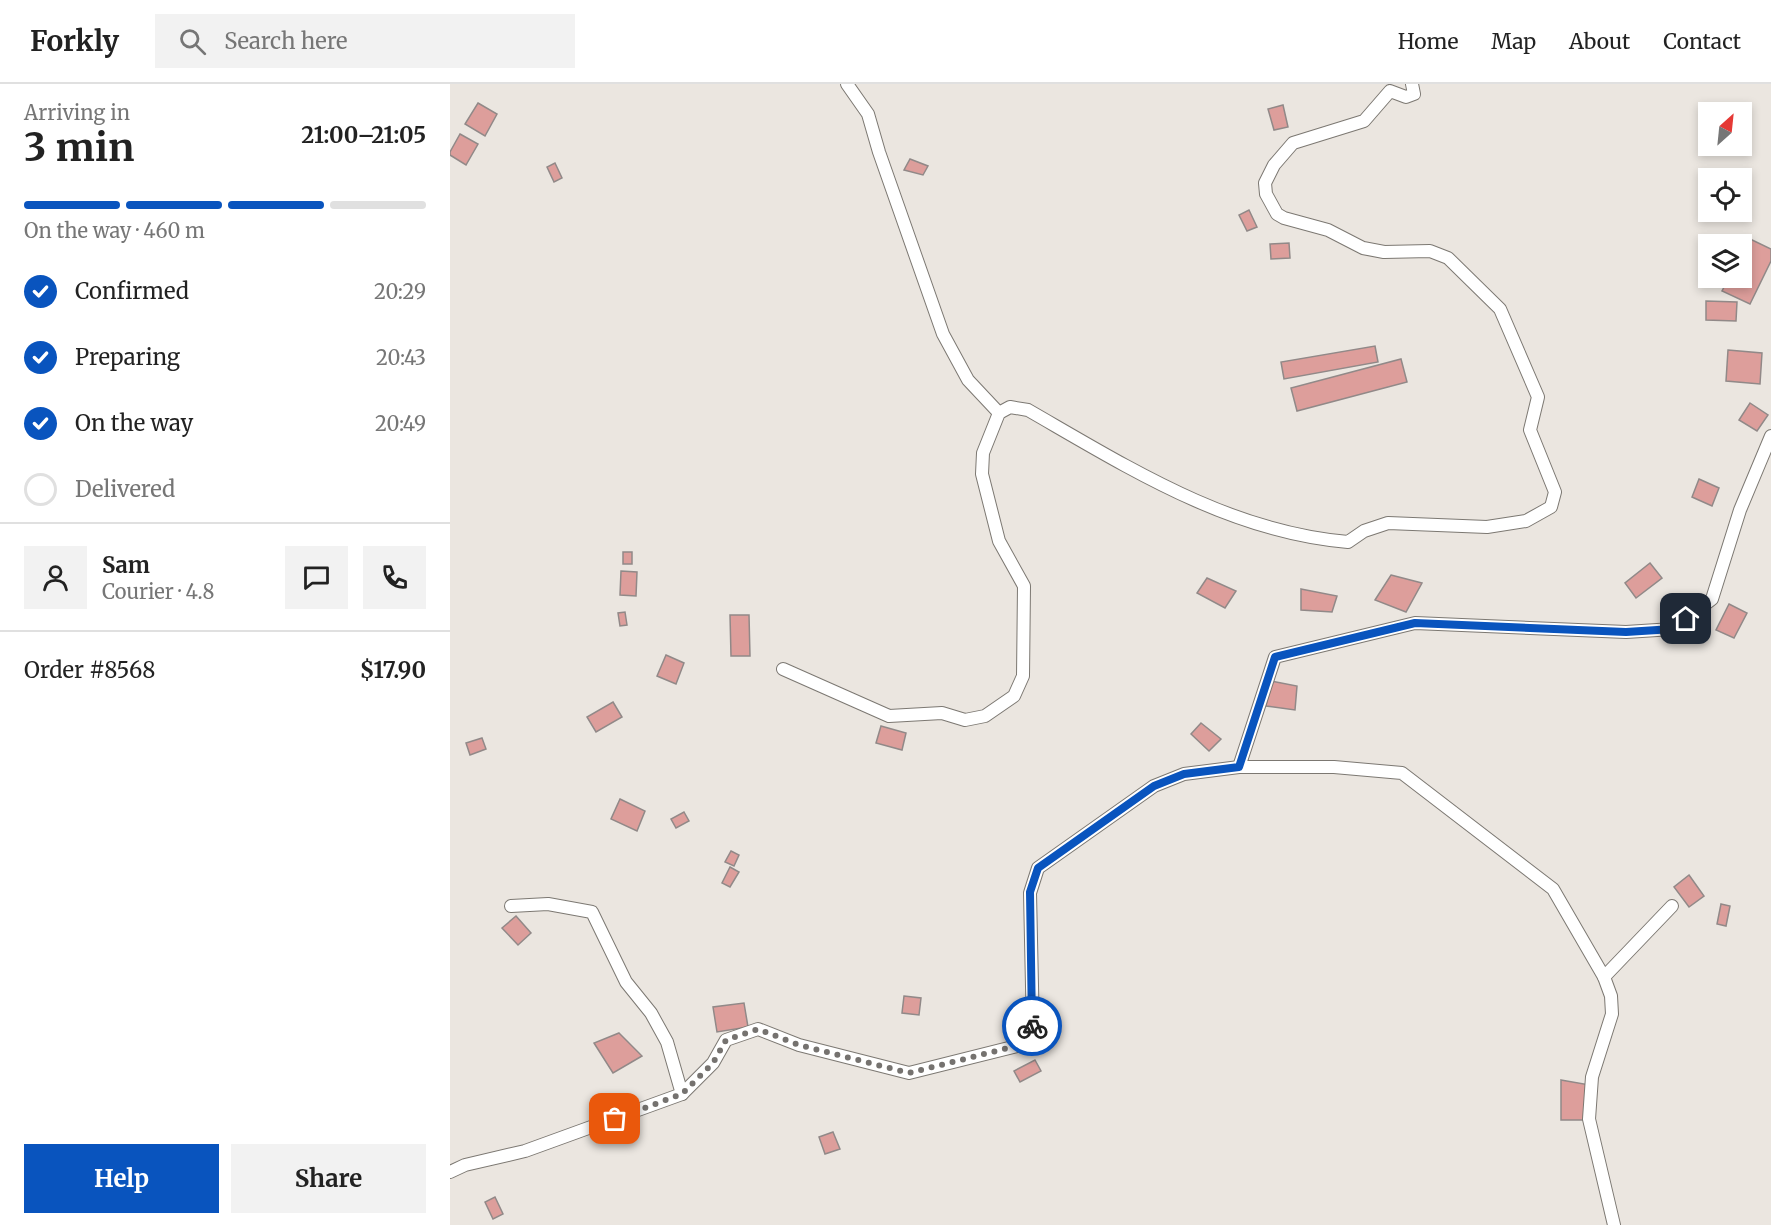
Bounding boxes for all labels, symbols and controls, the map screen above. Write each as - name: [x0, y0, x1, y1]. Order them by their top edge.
- search box: [155, 14, 575, 68]
- text: Forkly: [30, 23, 119, 59]
- icon: search: [176, 25, 209, 58]
- text: Search here: [224, 27, 348, 55]
- text: Home: [1398, 28, 1458, 55]
- text: Map: [1491, 28, 1536, 55]
- text: About: [1569, 28, 1630, 55]
- text: Contact: [1663, 28, 1741, 55]
- text: Arriving in: [24, 100, 130, 125]
- north arrow: [1698, 102, 1752, 156]
- map controls: [1698, 102, 1752, 288]
- text: 21:00–21:05: [301, 121, 426, 149]
- text: 3 min: [24, 123, 134, 172]
- button: locate: [1698, 168, 1752, 222]
- text: On the way · 460 m: [24, 218, 205, 243]
- button: layers: [1698, 234, 1752, 288]
- icon: check: [24, 275, 57, 308]
- text: Confirmed: [75, 277, 189, 305]
- text: 20:29: [374, 279, 426, 304]
- icon: check: [24, 341, 57, 374]
- text: Preparing: [75, 343, 180, 371]
- text: 20:43: [376, 345, 426, 370]
- icon: check: [24, 407, 57, 440]
- text: On the way: [75, 409, 193, 437]
- text: 20:49: [375, 411, 426, 436]
- text: Delivered: [75, 475, 175, 503]
- button: person: [24, 546, 87, 609]
- button: chat: [285, 546, 348, 609]
- button: phone: [363, 546, 426, 609]
- text: Sam: [102, 551, 150, 579]
- text: Courier · 4.8: [102, 579, 214, 604]
- pin: [1660, 593, 1711, 644]
- icon: home: [1669, 602, 1702, 635]
- text: Order #8568: [24, 656, 155, 684]
- text: $17.90: [360, 656, 426, 684]
- courier: [1002, 996, 1062, 1056]
- icon: bike: [1016, 1010, 1049, 1043]
- pin: [589, 1093, 640, 1144]
- icon: bag: [598, 1102, 631, 1135]
- button: Help: [24, 1144, 219, 1213]
- button: Share: [231, 1144, 426, 1213]

